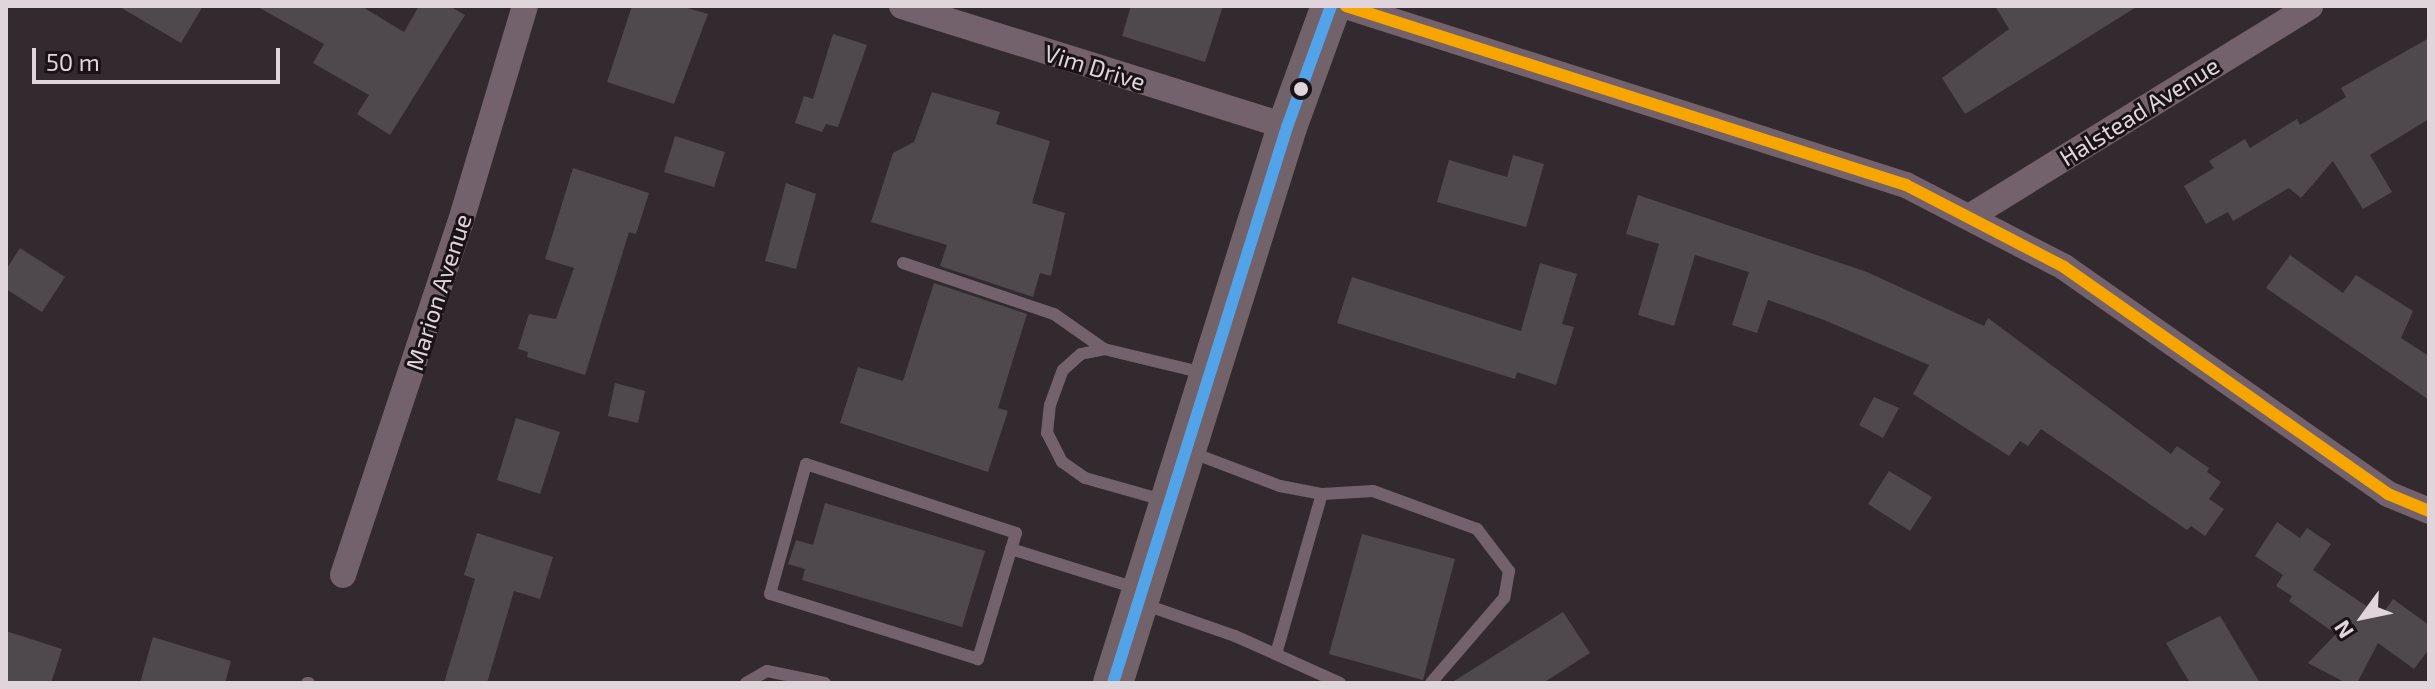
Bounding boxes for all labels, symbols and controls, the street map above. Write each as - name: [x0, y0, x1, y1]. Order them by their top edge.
- scale bar: [36, 32, 284, 82]
- street label: Vim Drive: [1041, 38, 1149, 96]
- text: 50 m: [46, 47, 100, 76]
- street label: Halstead Avenue: [2054, 50, 2224, 172]
- unlabelled marker: [1293, 81, 1309, 97]
- street label: Marion Avenue: [399, 210, 477, 374]
- north arrow: [2323, 577, 2403, 657]
- text: N: [2328, 616, 2358, 644]

